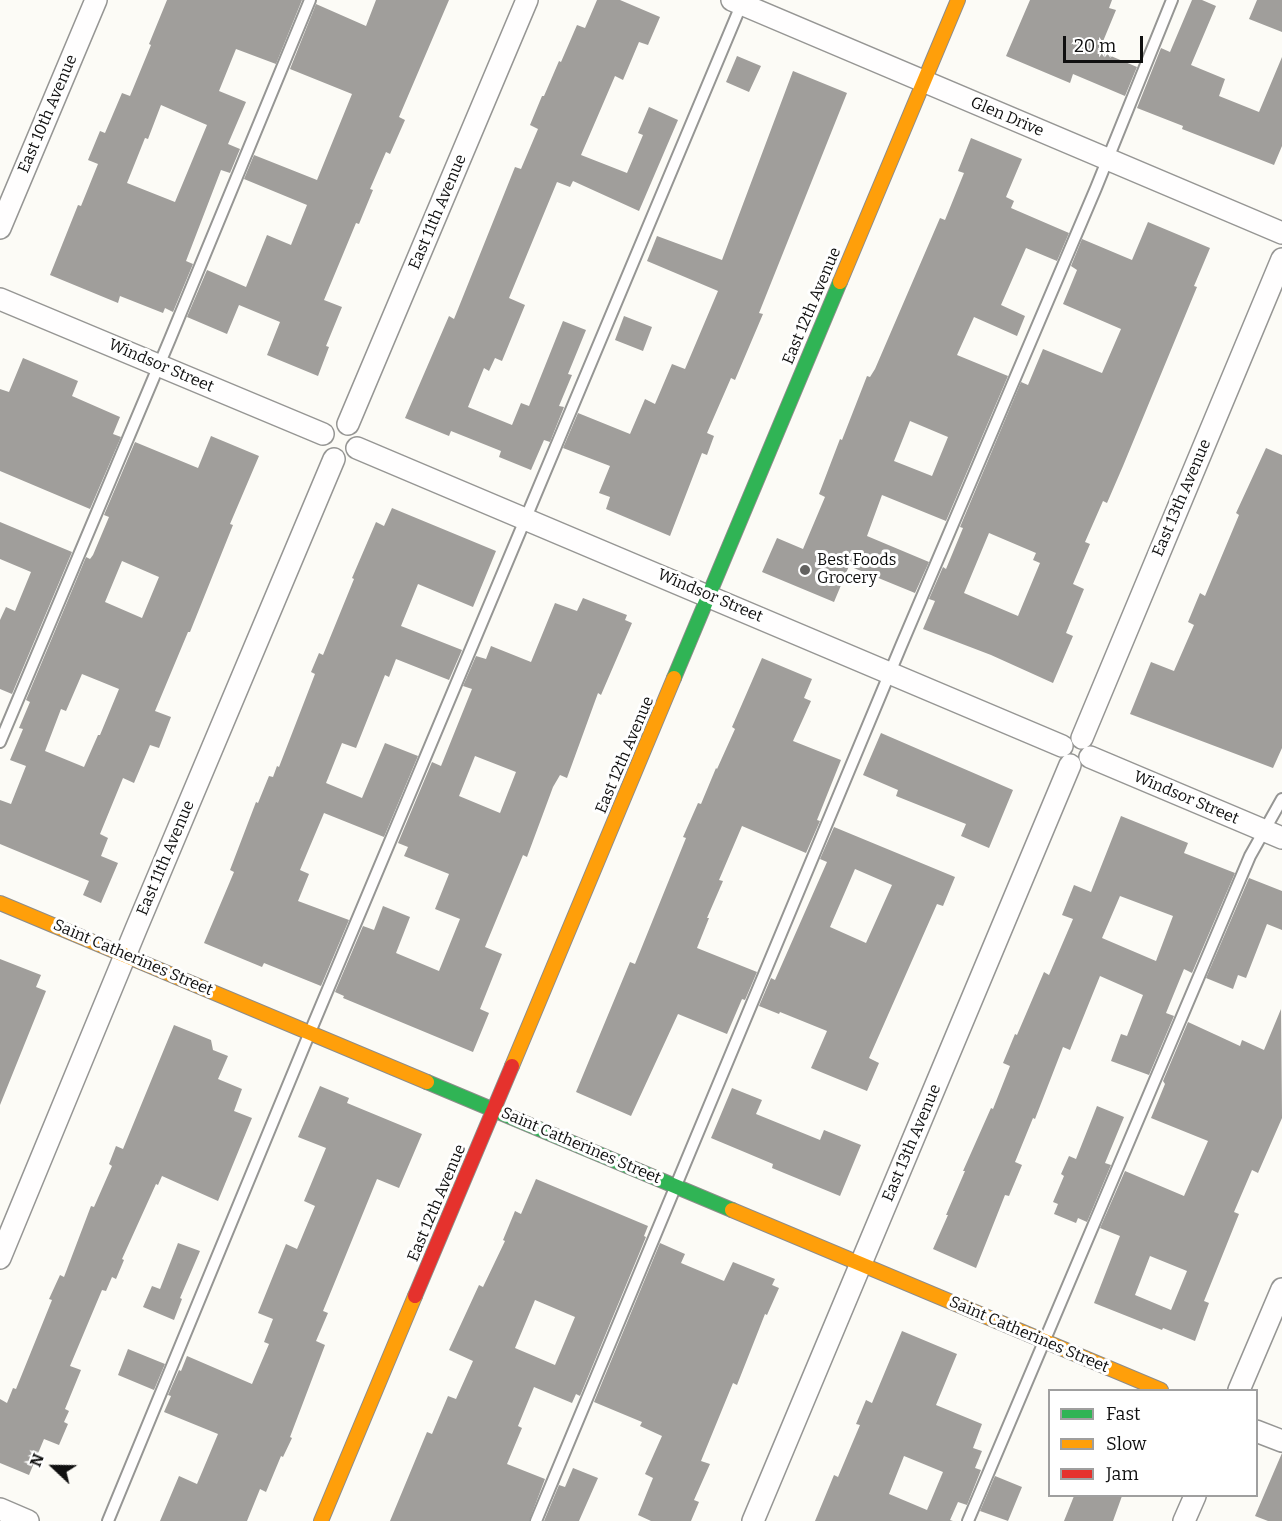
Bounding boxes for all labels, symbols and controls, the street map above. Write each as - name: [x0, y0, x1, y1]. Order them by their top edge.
- scale bar: [1066, 24, 1146, 62]
- text: 20 m: [1074, 35, 1116, 57]
- street label: East 10th Avenue: [14, 52, 82, 176]
- street label: Glen Drive: [967, 93, 1047, 141]
- street label: East 11th Avenue: [405, 152, 471, 272]
- street label: East 12th Avenue: [779, 245, 845, 367]
- street label: Windsor Street: [106, 335, 216, 397]
- street label: East 13th Avenue: [1149, 436, 1215, 560]
- place label: Best Foods Grocery: [817, 551, 896, 589]
- marker: Best Foods Grocery: [798, 563, 812, 577]
- street label: Windsor Street: [655, 565, 765, 627]
- street label: East 12th Avenue: [592, 694, 658, 816]
- street label: Windsor Street: [1131, 767, 1241, 829]
- street label: East 11th Avenue: [133, 798, 199, 918]
- street label: Saint Catherines Street: [50, 916, 216, 1000]
- street label: East 13th Avenue: [879, 1081, 945, 1205]
- street label: Saint Catherines Street: [498, 1104, 664, 1188]
- street label: East 12th Avenue: [404, 1142, 470, 1264]
- street label: Saint Catherines Street: [946, 1293, 1112, 1377]
- legend: [1048, 1389, 1258, 1497]
- text: Fast: [1106, 1403, 1141, 1425]
- text: Slow: [1106, 1433, 1146, 1455]
- north arrow: [24, 1437, 84, 1497]
- text: N: [26, 1451, 48, 1469]
- text: Jam: [1106, 1463, 1139, 1485]

